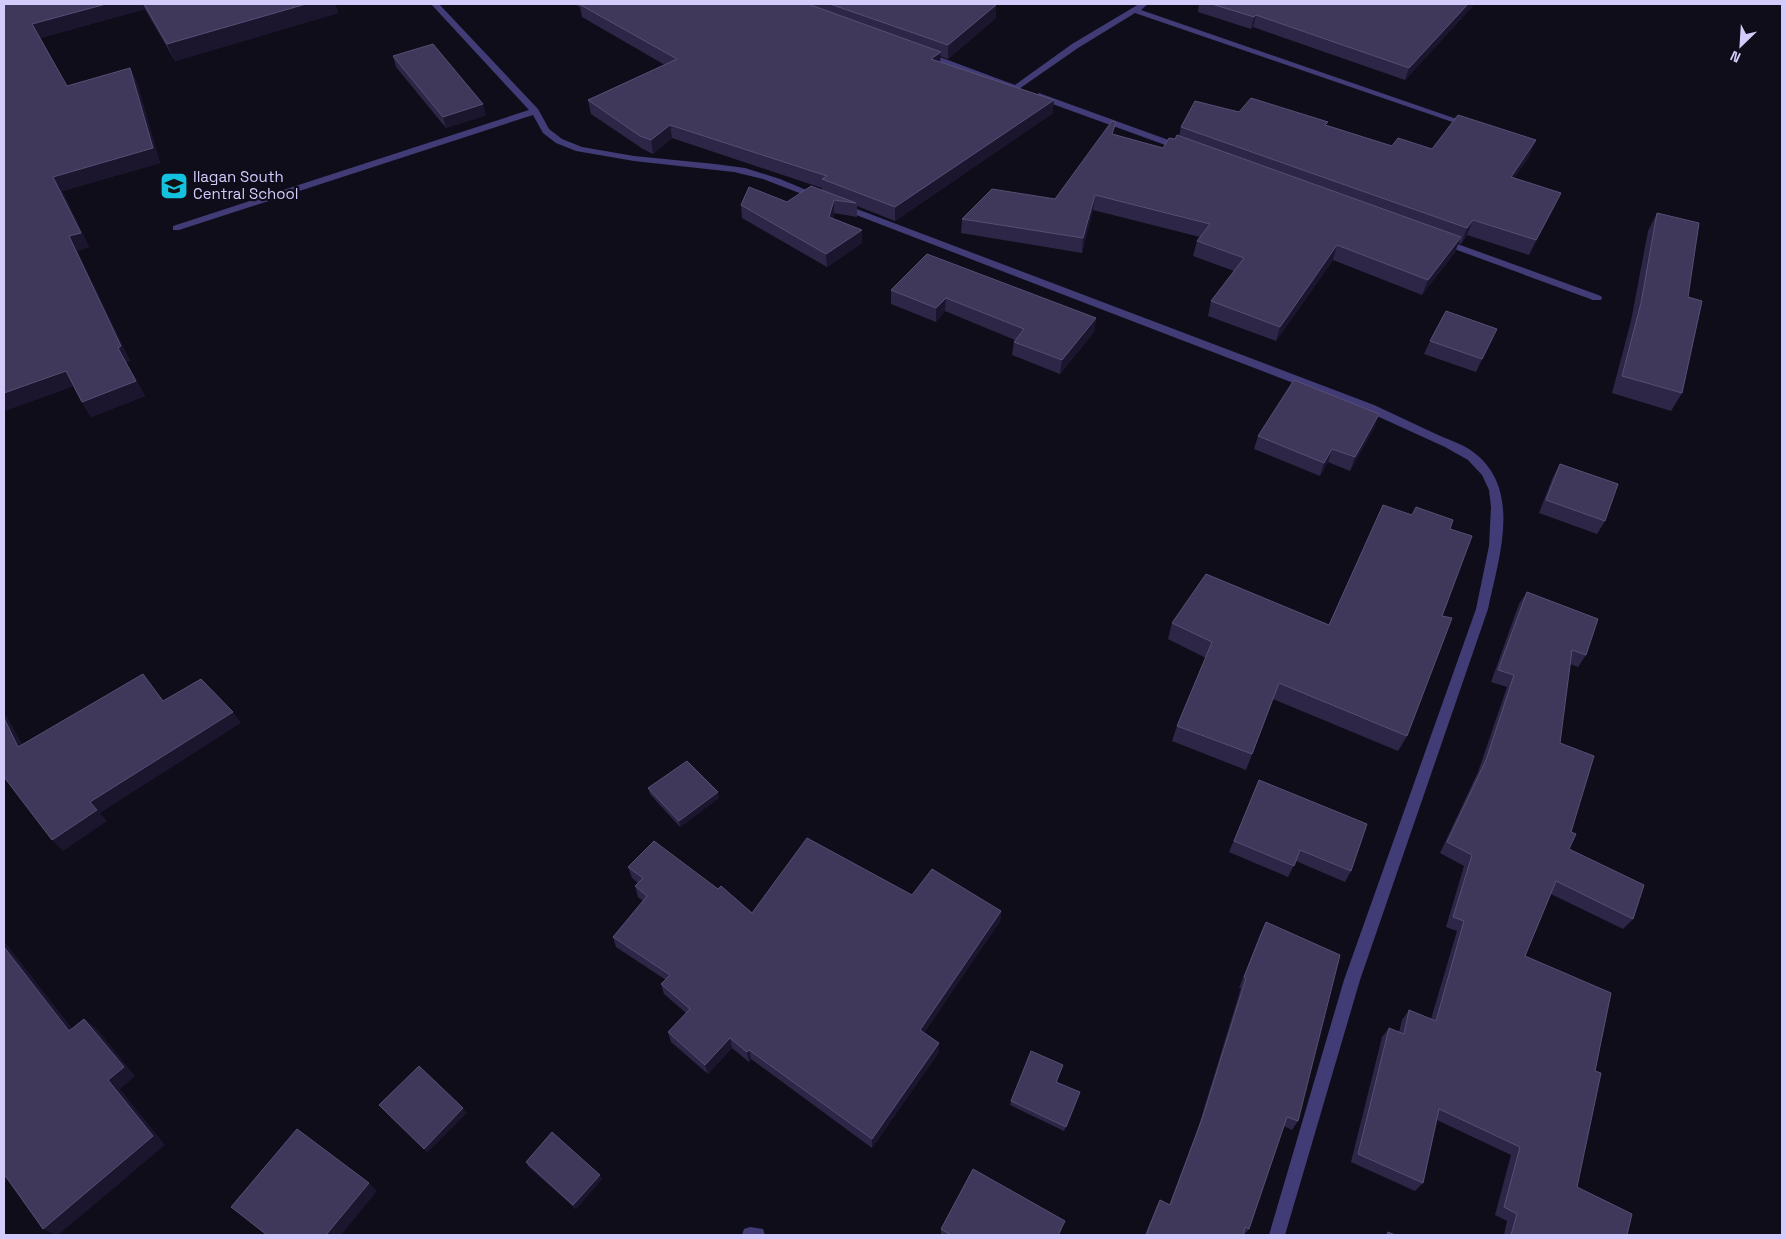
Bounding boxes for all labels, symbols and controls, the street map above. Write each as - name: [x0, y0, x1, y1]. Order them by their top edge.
- north arrow: [1716, 20, 1766, 70]
- text: N: [1727, 47, 1744, 67]
- place label: Ilagan South Central School: [193, 167, 299, 203]
- school or university icon: Ilagan South Central School: [159, 171, 189, 201]

